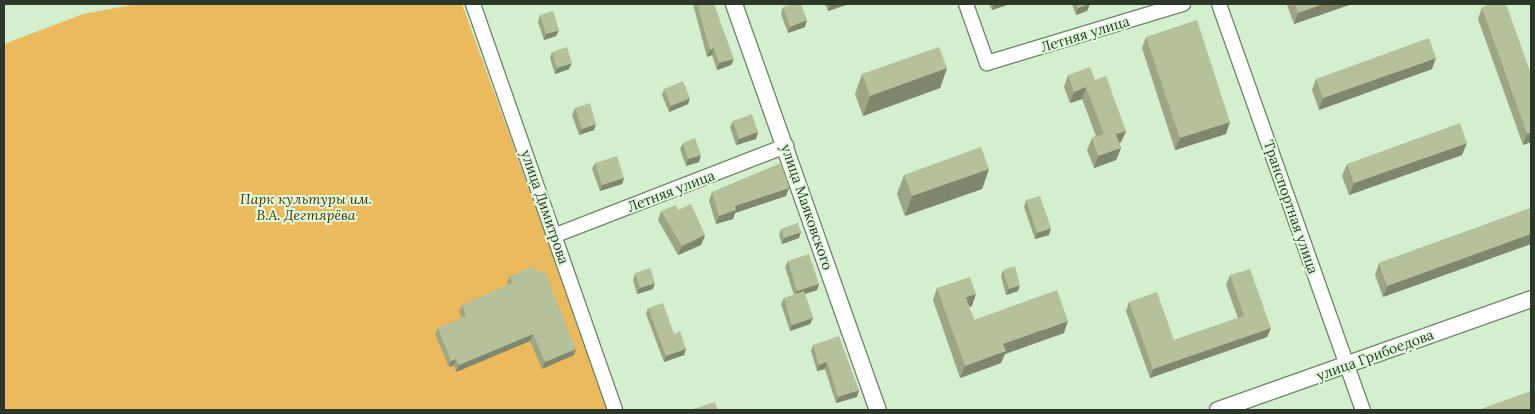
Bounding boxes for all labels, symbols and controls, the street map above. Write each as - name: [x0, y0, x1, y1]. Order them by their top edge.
- street label: Летняя улица: [1039, 13, 1131, 55]
- street label: Транспортная улица: [1260, 138, 1322, 276]
- street label: улица Маяковского: [778, 142, 836, 272]
- street label: улица Димитрова: [518, 148, 572, 266]
- street label: Летняя улица: [625, 167, 717, 215]
- park label: Парк культуры им. В.А. Дегтярёва: [240, 191, 372, 223]
- street label: улица Грибоедова: [1314, 326, 1436, 384]

